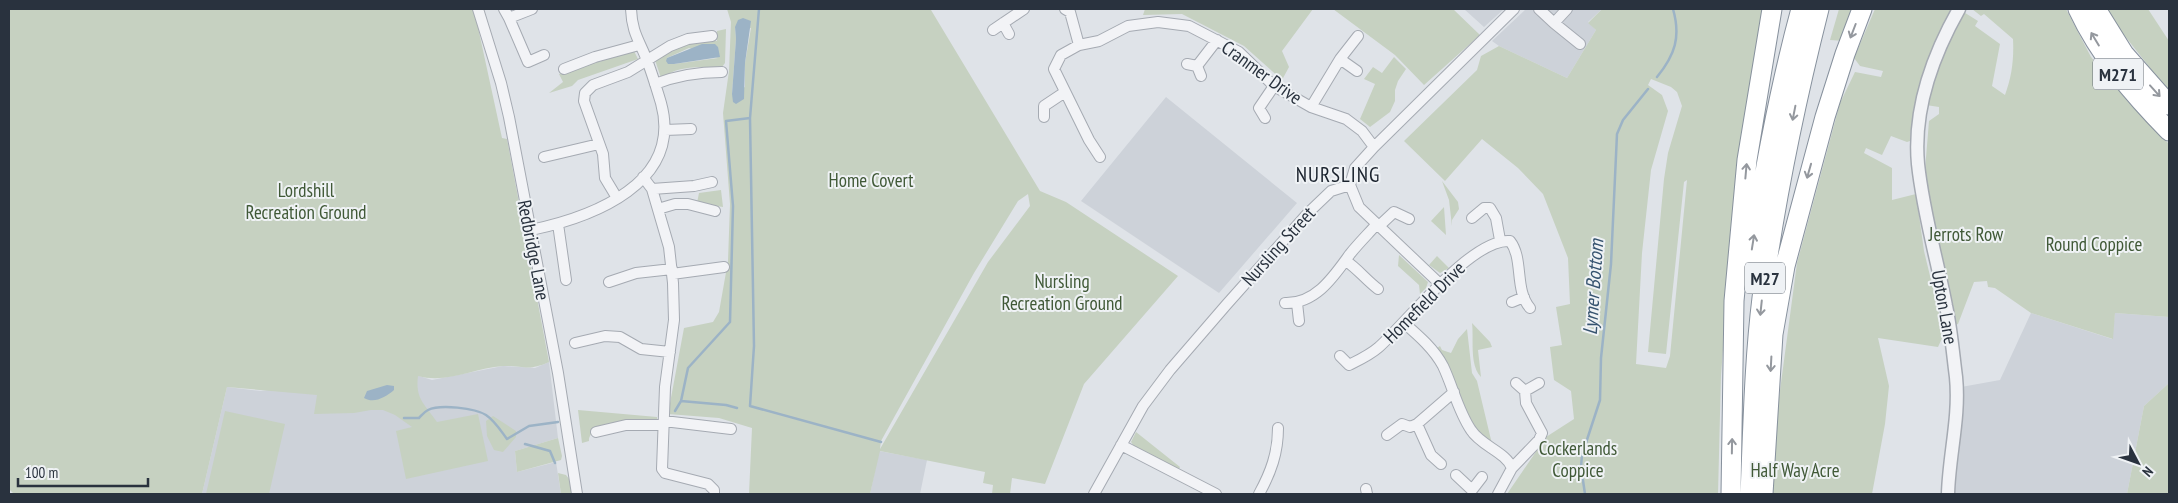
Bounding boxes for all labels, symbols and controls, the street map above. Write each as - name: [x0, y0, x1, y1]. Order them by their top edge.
- one-way arrow: [1848, 23, 1858, 38]
- one-way arrow: [2089, 33, 2099, 47]
- street label: Cranmer Drive: [1217, 35, 1307, 109]
- road number: M271: [2093, 59, 2143, 90]
- one-way arrow: [2149, 84, 2161, 97]
- one-way arrow: [1788, 105, 1798, 121]
- district label: NURSLING: [1296, 161, 1380, 188]
- one-way arrow: [1804, 162, 1814, 178]
- one-way arrow: [1741, 163, 1750, 179]
- park label: Home Covert: [829, 168, 914, 192]
- park label: Lordshill Recreation Ground: [246, 178, 367, 224]
- street label: Redbridge Lane: [513, 198, 556, 302]
- street label: Nursling Street: [1236, 201, 1320, 291]
- park label: Jerrots Row: [1928, 222, 2004, 246]
- park label: Round Coppice: [2046, 232, 2143, 256]
- one-way arrow: [1748, 234, 1758, 250]
- water label: Lymer Bottom: [1577, 237, 1609, 336]
- street label: Homefield Drive: [1378, 256, 1470, 348]
- road number: M27: [1745, 262, 1785, 294]
- street label: Upton Lane: [1927, 268, 1963, 346]
- park label: Nursling Recreation Ground: [1002, 269, 1123, 315]
- one-way arrow: [1756, 300, 1766, 316]
- one-way arrow: [1766, 356, 1775, 372]
- park label: Cockerlands Coppice: [1539, 436, 1617, 482]
- one-way arrow: [1728, 438, 1737, 454]
- north arrow: [2113, 438, 2163, 488]
- scale bar: [18, 456, 148, 488]
- park label: Half Way Acre: [1750, 458, 1840, 482]
- text: 100 m: [25, 463, 58, 482]
- text: N: [2139, 463, 2157, 480]

